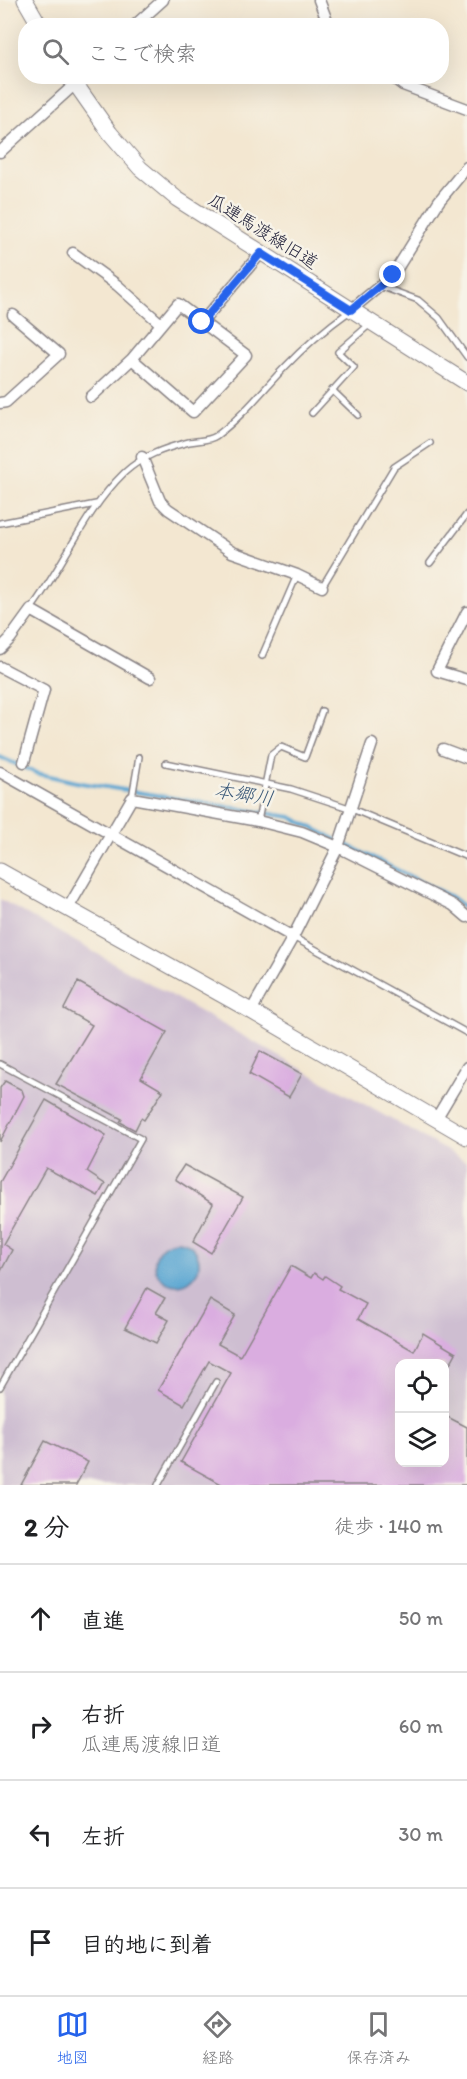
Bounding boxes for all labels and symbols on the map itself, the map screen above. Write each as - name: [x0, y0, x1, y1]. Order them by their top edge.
- street label: 瓜連馬渡線旧道: [204, 188, 322, 274]
- route end: [379, 261, 405, 287]
- route start: [188, 308, 214, 334]
- water label: 本郷川: [212, 777, 276, 811]

